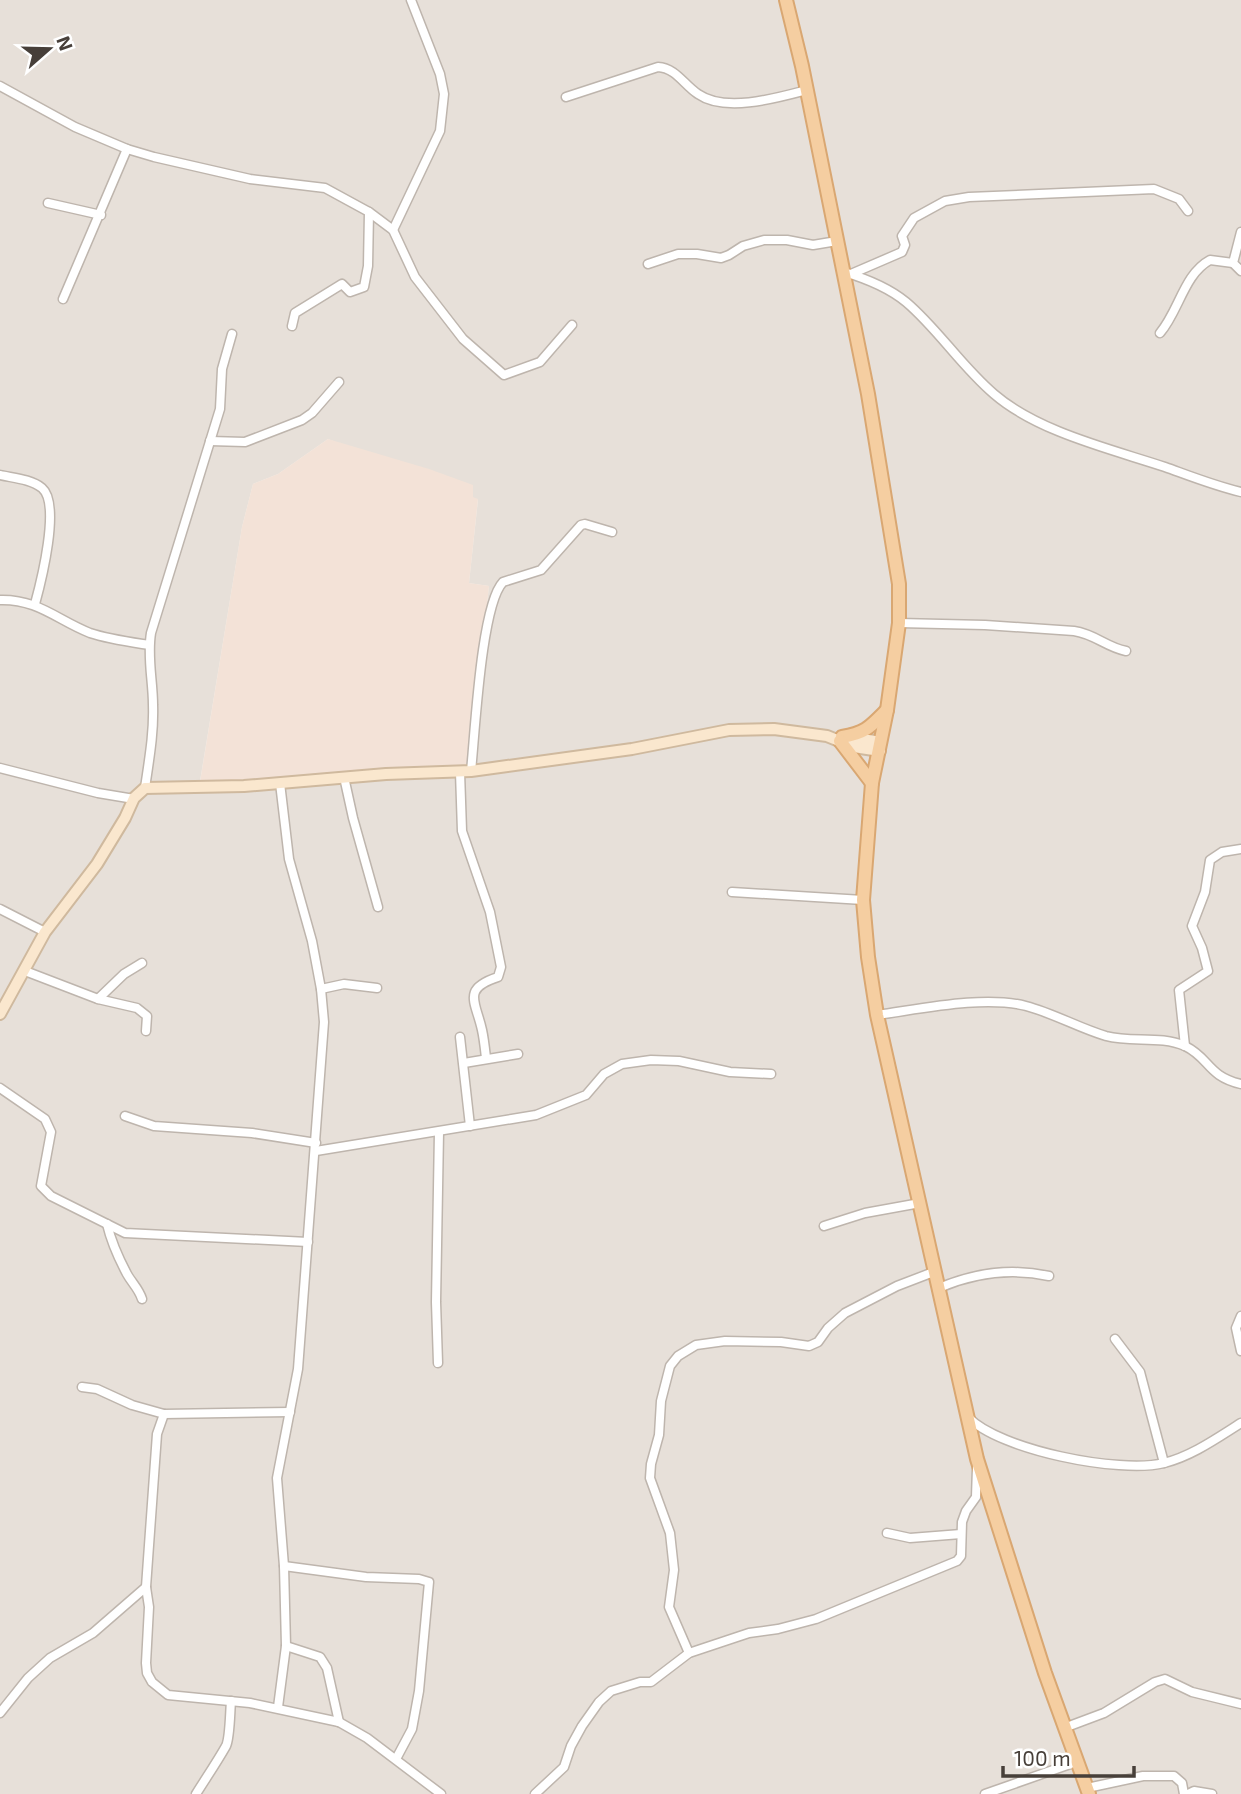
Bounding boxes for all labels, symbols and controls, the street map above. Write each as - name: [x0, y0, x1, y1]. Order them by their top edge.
- north arrow: [14, 14, 84, 84]
- text: N: [52, 33, 79, 53]
- scale bar: [1003, 1734, 1134, 1778]
- text: 100 m: [1014, 1745, 1071, 1770]

